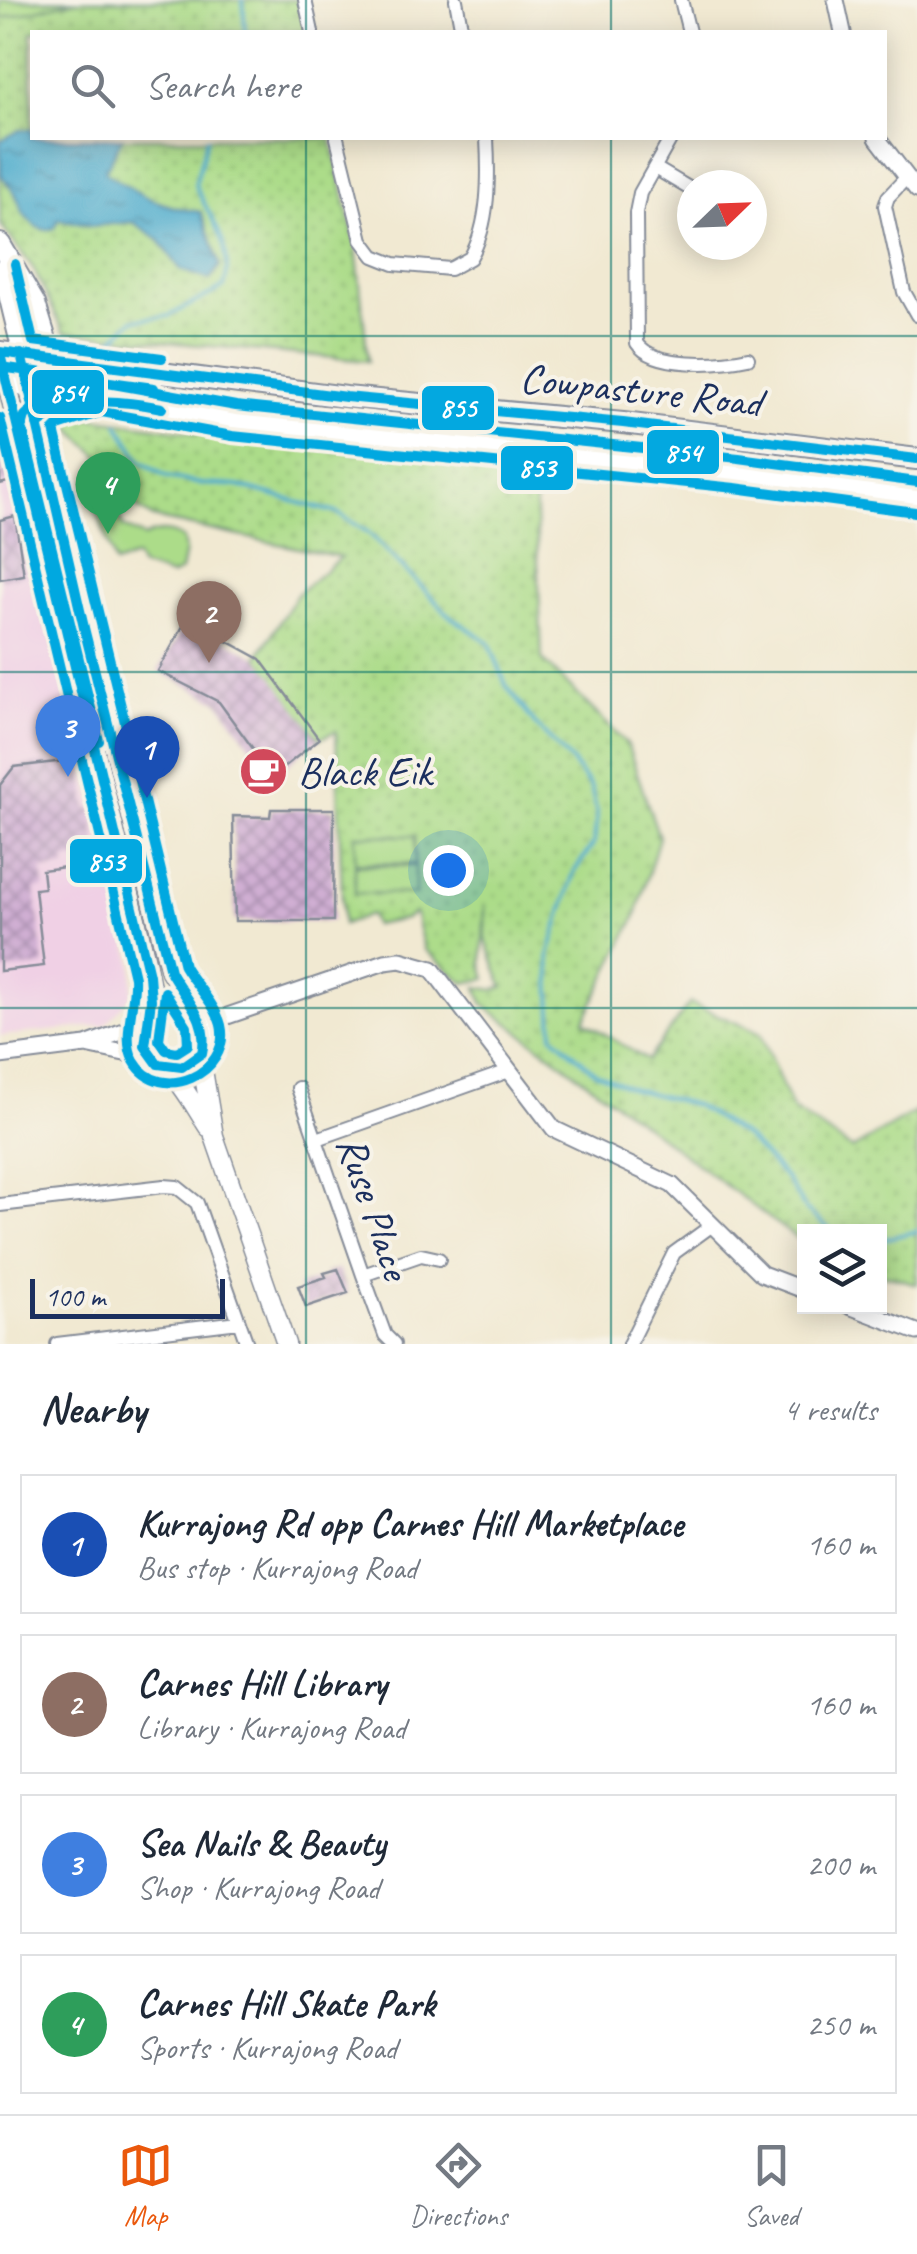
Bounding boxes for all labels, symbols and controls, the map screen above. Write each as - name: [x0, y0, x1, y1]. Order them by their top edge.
- search box: [30, 30, 887, 140]
- icon: search: [65, 58, 120, 113]
- text: Search here: [145, 62, 300, 109]
- north arrow: [677, 170, 767, 260]
- street label: Cowpasture Road: [518, 351, 769, 430]
- line badge: 854: [30, 368, 106, 416]
- text: 854: [49, 375, 90, 410]
- line badge: 855: [420, 384, 496, 432]
- text: 855: [440, 390, 479, 425]
- line badge: 854: [645, 428, 721, 476]
- text: 854: [664, 435, 705, 470]
- line badge: 853: [499, 444, 575, 492]
- text: 853: [518, 450, 558, 485]
- pin: 4: [76, 452, 140, 534]
- pin: 2: [176, 580, 242, 663]
- pin: 3: [36, 694, 100, 777]
- pin: 1: [114, 716, 180, 798]
- cafe icon: Black Eik: [237, 745, 289, 797]
- place label: Black Eik: [298, 746, 435, 799]
- line badge: 853: [68, 837, 144, 885]
- text: 853: [87, 844, 127, 879]
- your location: [423, 845, 474, 896]
- street label: Ruse Place: [324, 1129, 424, 1289]
- map controls: [797, 1224, 887, 1314]
- button: layers: [797, 1224, 887, 1314]
- scale bar: [30, 1274, 225, 1318]
- text: 100 m: [45, 1279, 105, 1314]
- text: Nearby: [40, 1383, 146, 1436]
- text: 4 results: [783, 1389, 877, 1430]
- text: Kurrajong Rd opp Carnes Hill Marketplace: [137, 1500, 683, 1547]
- text: 1: [67, 1524, 82, 1565]
- text: 160 m: [806, 1524, 875, 1565]
- text: Bus stop · Kurrajong Road: [137, 1547, 417, 1588]
- text: Carnes Hill Library: [137, 1660, 387, 1707]
- text: 2: [67, 1684, 82, 1725]
- text: 160 m: [806, 1684, 875, 1725]
- text: Library · Kurrajong Road: [137, 1707, 406, 1748]
- text: Sea Nails & Beauty: [137, 1820, 385, 1867]
- text: 3: [67, 1844, 82, 1885]
- text: 200 m: [806, 1844, 875, 1885]
- text: Shop · Kurrajong Road: [137, 1867, 380, 1908]
- text: Carnes Hill Skate Park: [137, 1980, 435, 2027]
- text: 4: [67, 2004, 82, 2045]
- text: 250 m: [806, 2004, 875, 2045]
- text: Sports · Kurrajong Road: [137, 2027, 397, 2068]
- tab: Map: [118, 2138, 173, 2233]
- tab: Directions: [410, 2138, 507, 2233]
- tab: Saved: [744, 2138, 799, 2233]

